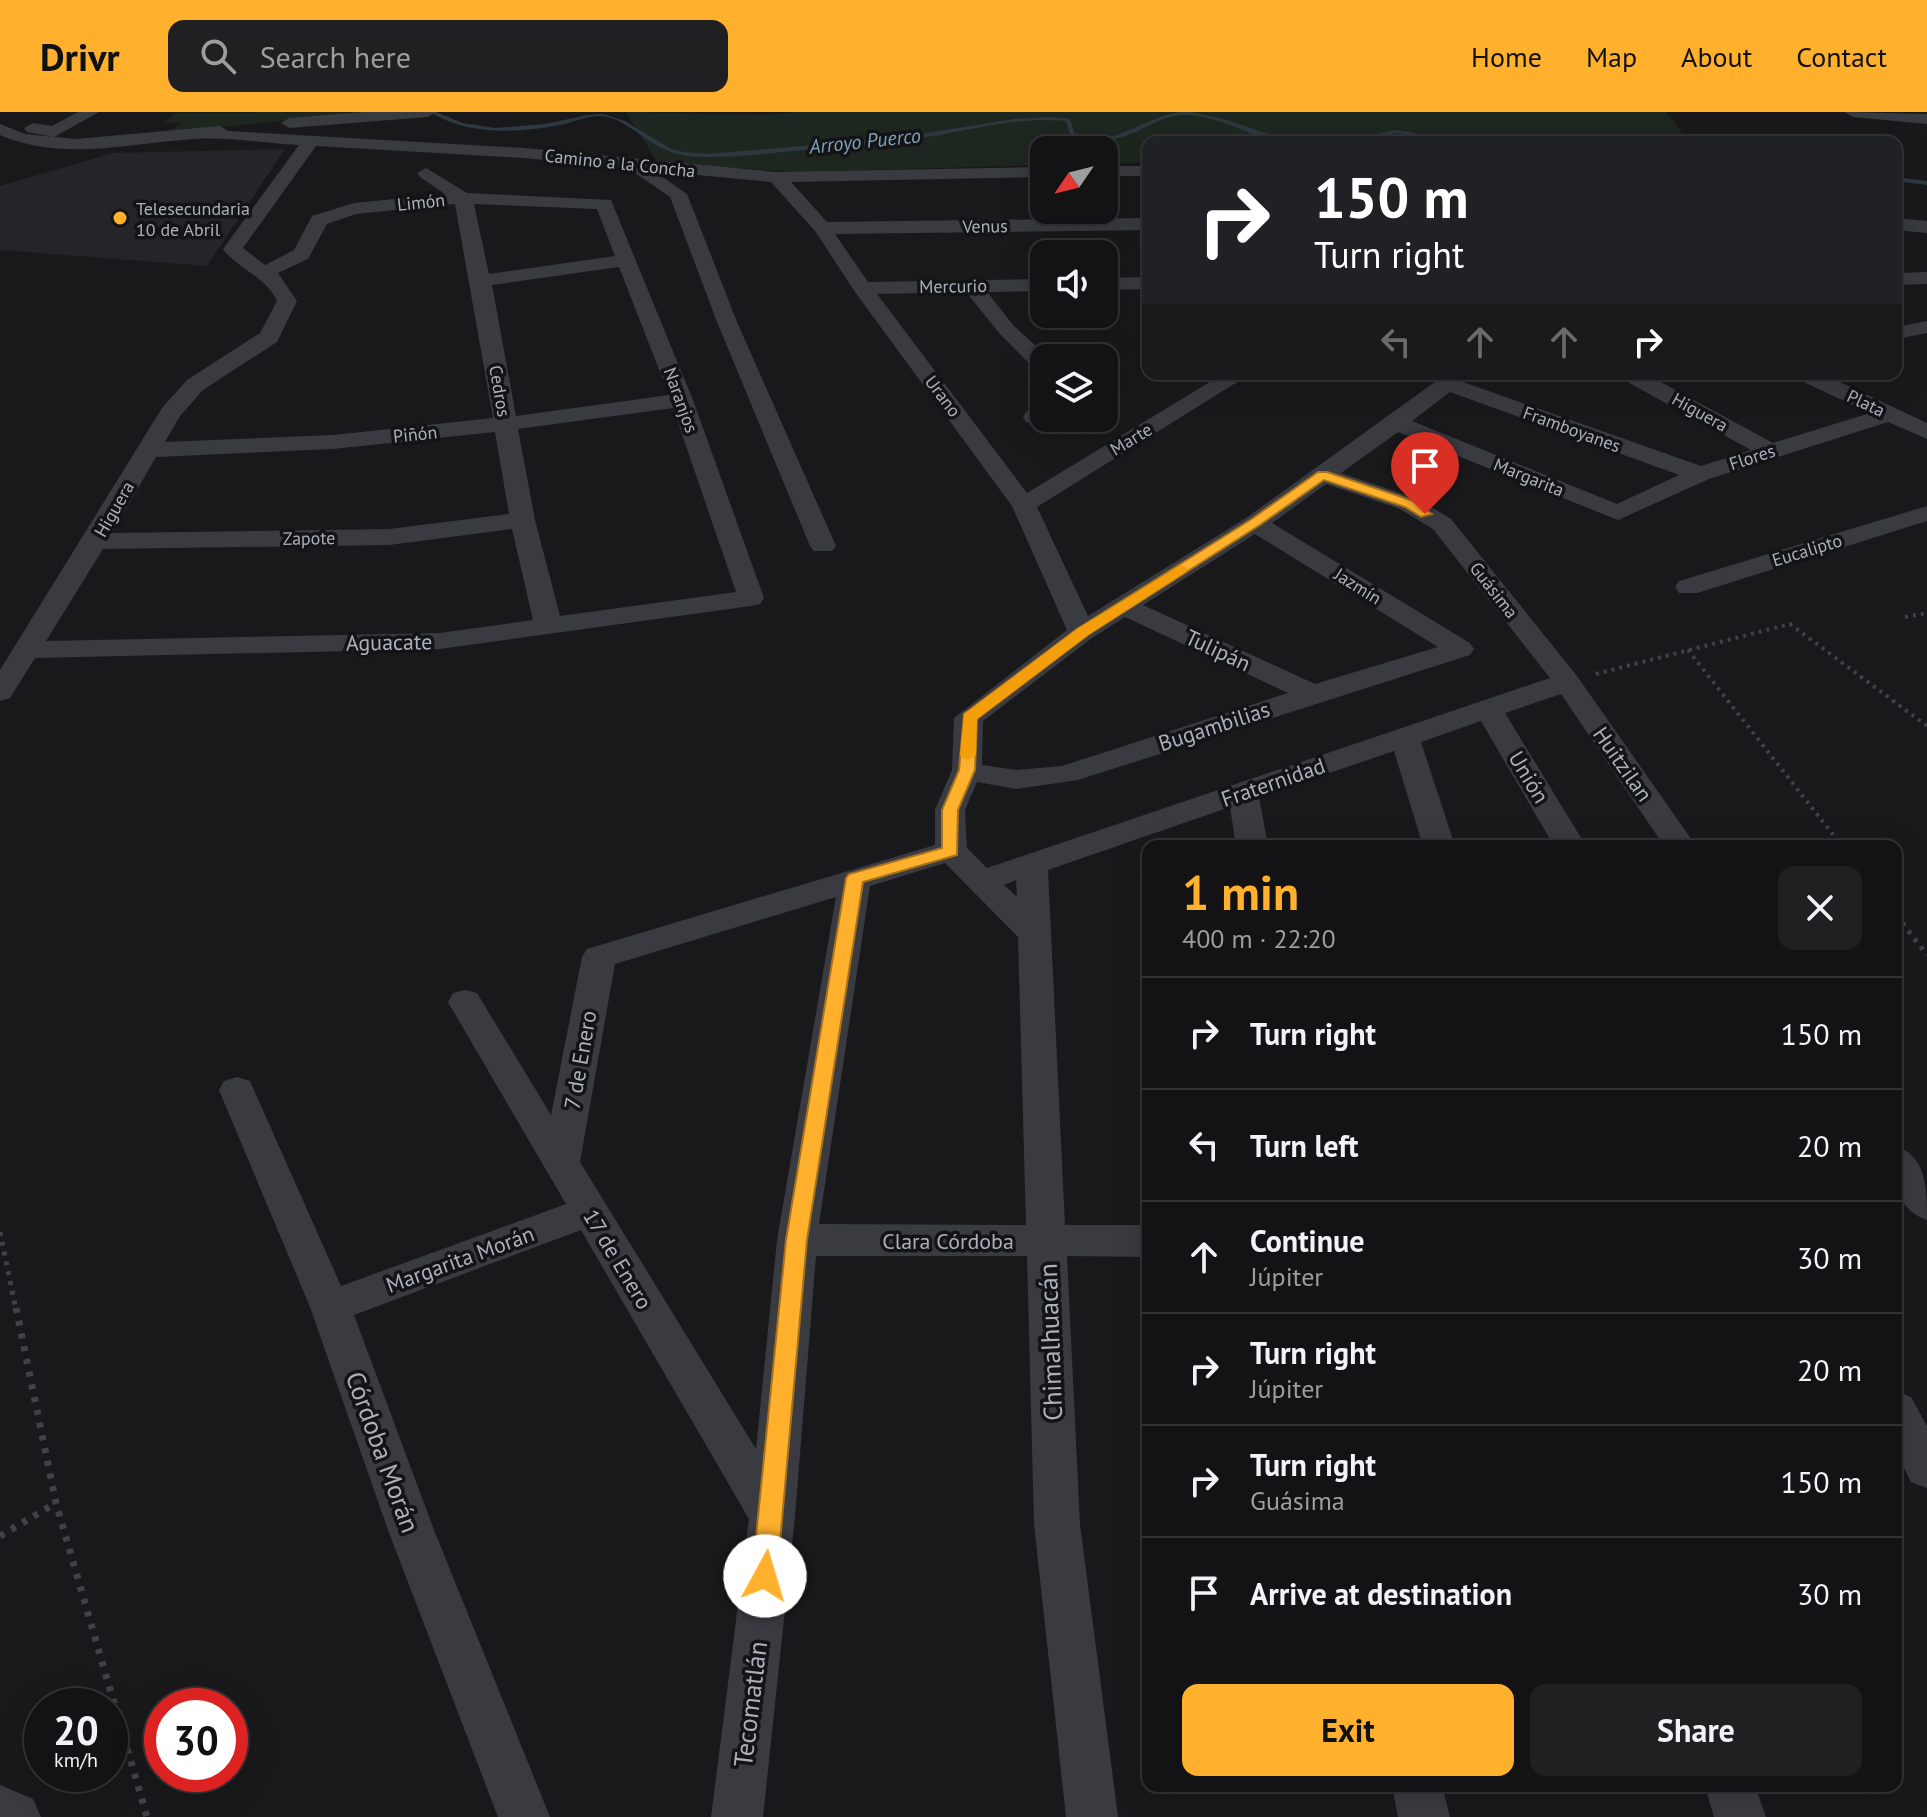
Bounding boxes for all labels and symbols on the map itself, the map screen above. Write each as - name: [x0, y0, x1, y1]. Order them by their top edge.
- water label: Arroyo Puerco: [807, 122, 922, 160]
- north arrow: [1030, 136, 1118, 224]
- street label: Camino a la Concha: [544, 144, 696, 182]
- street label: Limón: [396, 188, 446, 216]
- place label: Telesecundaria 10 de Abril: [136, 197, 250, 241]
- marker: Telesecundaria 10 de Abril: [111, 209, 129, 227]
- street label: Venus: [961, 214, 1008, 238]
- street label: Mercurio: [919, 274, 987, 298]
- street label: Cedros: [484, 363, 516, 419]
- street label: Naranjos: [659, 364, 703, 436]
- street label: Urano: [920, 371, 966, 421]
- street label: Plata: [1843, 384, 1889, 422]
- street label: Higuera: [1668, 387, 1732, 437]
- street label: Framboyanes: [1520, 401, 1624, 457]
- street label: Marte: [1106, 418, 1156, 460]
- street label: Piñón: [392, 420, 438, 448]
- pin: [1391, 432, 1459, 514]
- street label: Flores: [1726, 439, 1778, 475]
- street label: Margarita: [1490, 453, 1568, 501]
- street label: Higuera: [89, 477, 139, 541]
- street label: Zapote: [282, 526, 336, 550]
- street label: Eucalipto: [1769, 529, 1845, 571]
- street label: Guásima: [1465, 557, 1523, 623]
- street label: Jazmín: [1329, 562, 1386, 609]
- street label: Tulipán: [1181, 623, 1255, 677]
- street label: Aguacate: [346, 627, 432, 657]
- street label: Bugambilias: [1155, 695, 1273, 757]
- street label: Huitzilan: [1587, 721, 1659, 807]
- street label: Unión: [1503, 746, 1555, 808]
- street label: Fraternidad: [1217, 751, 1329, 813]
- street label: 7 de Enero: [558, 1008, 602, 1112]
- street label: 17 de Enero: [577, 1204, 659, 1314]
- street label: Margarita Morán: [382, 1219, 538, 1299]
- street label: Clara Córdoba: [882, 1227, 1014, 1255]
- street label: Chimalhuacán: [1031, 1263, 1069, 1421]
- street label: Córdoba Morán: [339, 1367, 427, 1537]
- position arrow: [723, 1534, 807, 1618]
- street label: Tecomatlán: [726, 1639, 774, 1769]
- speed limit sign: 30: [144, 1688, 248, 1792]

